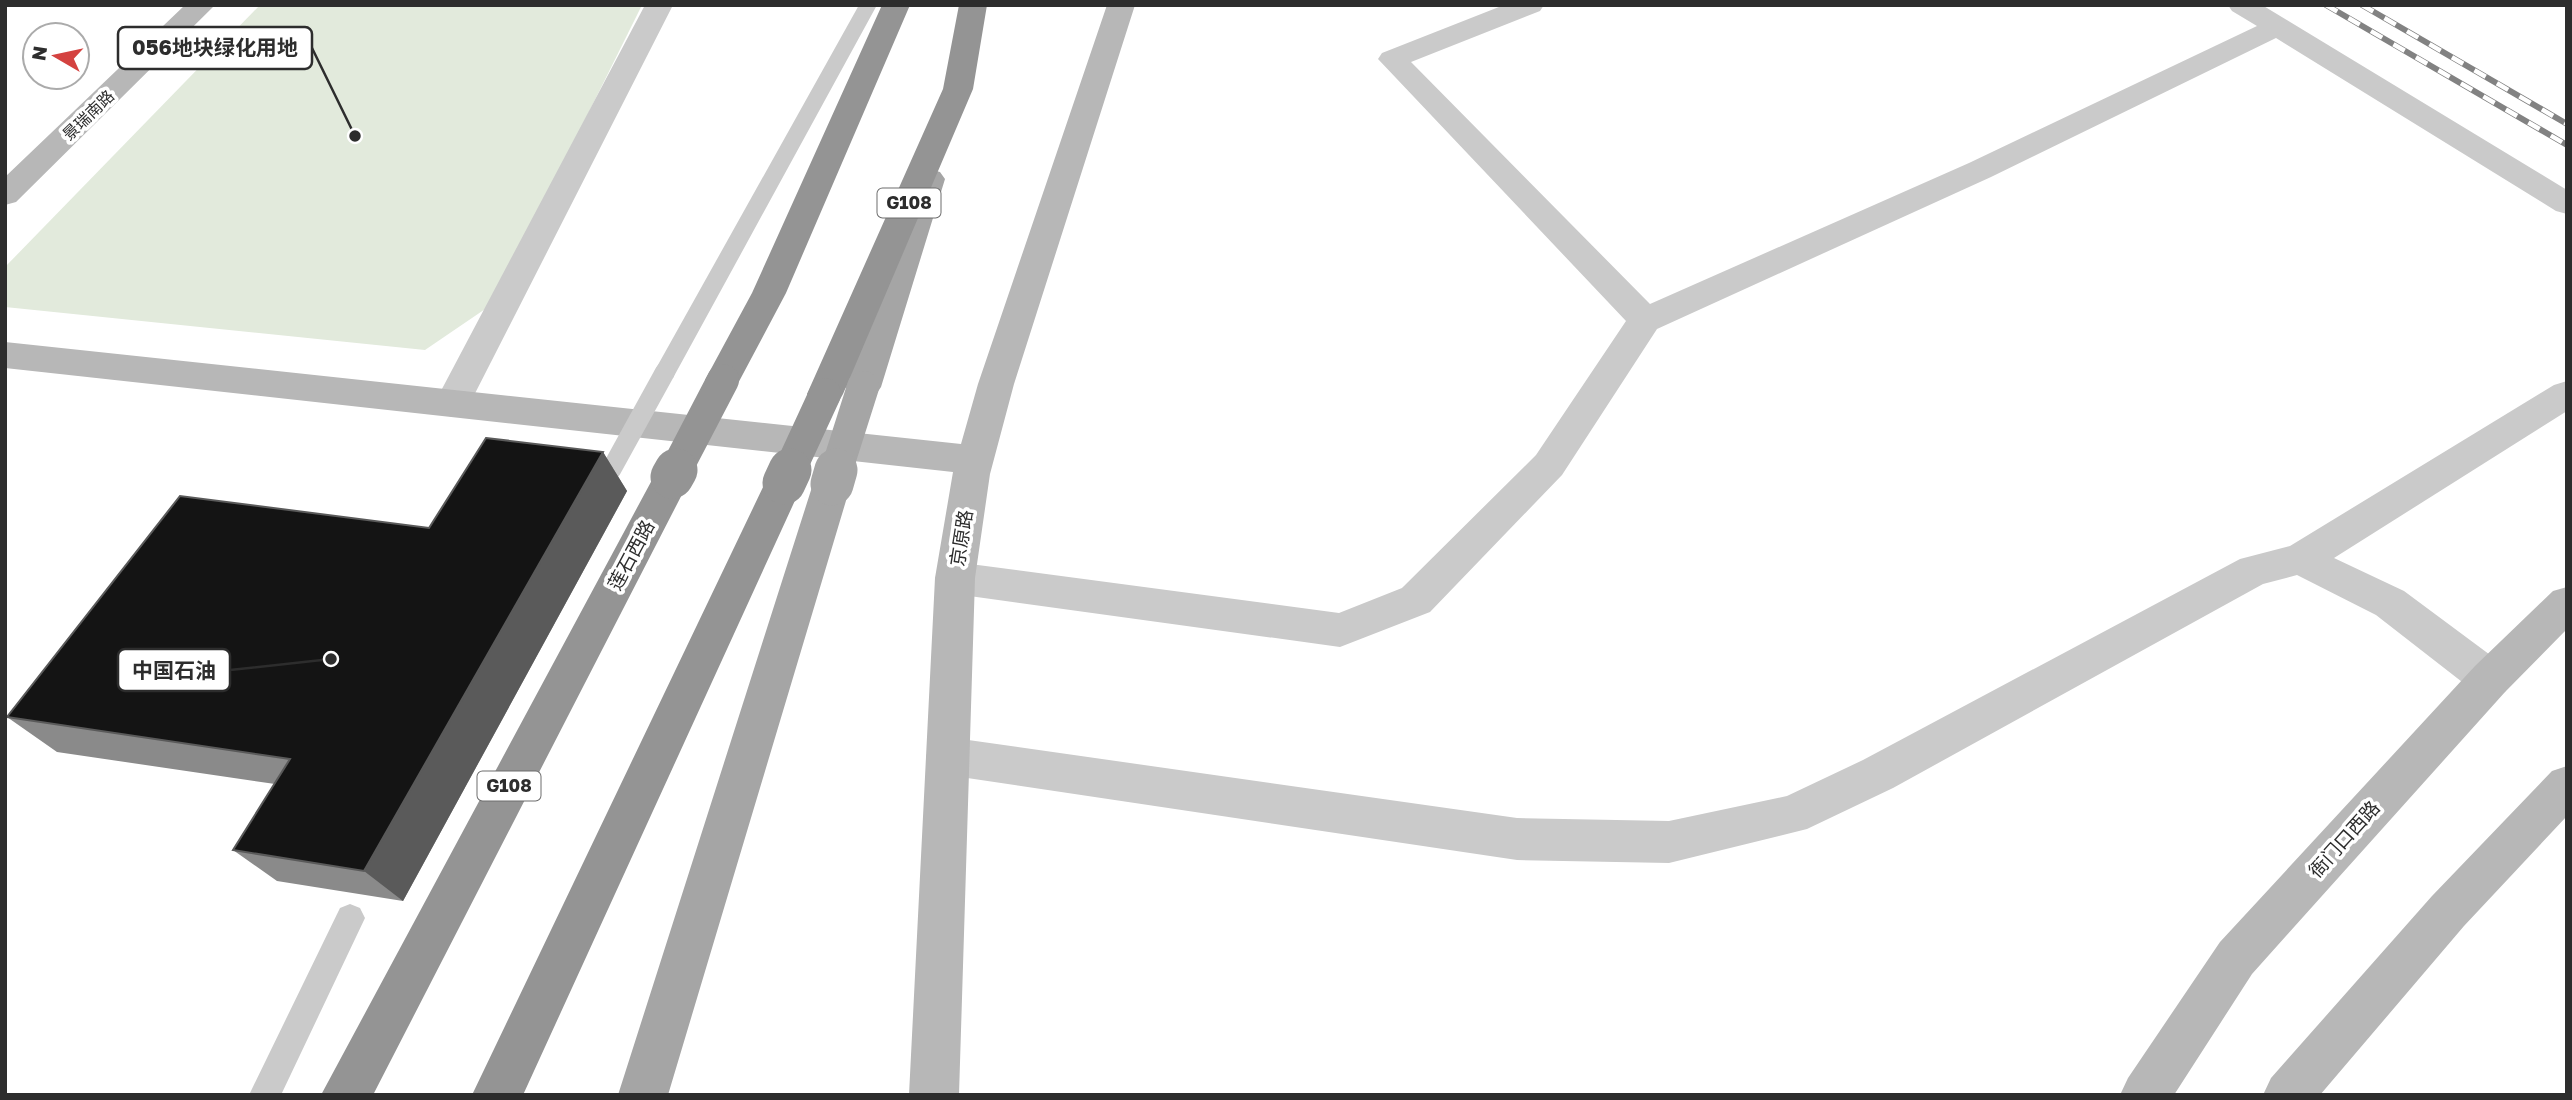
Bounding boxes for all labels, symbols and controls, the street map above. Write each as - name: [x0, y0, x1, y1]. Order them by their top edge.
- north arrow: [21, 21, 91, 91]
- callout: 056地块绿化用地: [118, 27, 312, 69]
- text: 056地块绿化用地: [132, 34, 298, 60]
- text: N: [26, 44, 51, 62]
- street label: 景瑞南路: [58, 86, 118, 144]
- road number: G108: [878, 188, 940, 218]
- street label: 京原路: [945, 508, 976, 568]
- street label: 莲石西路: [603, 516, 659, 594]
- callout: 中国石油: [118, 649, 230, 691]
- text: 中国石油: [132, 657, 216, 683]
- road number: G108: [477, 772, 540, 800]
- street label: 衙门口西路: [2303, 796, 2384, 882]

